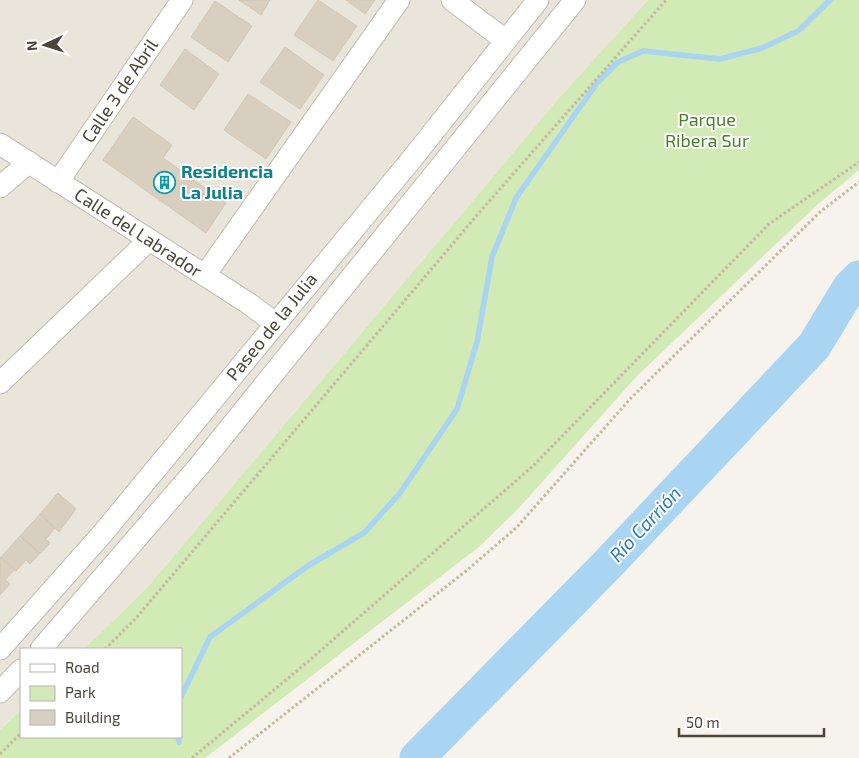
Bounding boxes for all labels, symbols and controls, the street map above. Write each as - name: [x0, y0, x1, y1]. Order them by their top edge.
- north arrow: [20, 20, 70, 70]
- street label: Calle 3 de Abril: [76, 34, 162, 147]
- text: N: [23, 40, 40, 52]
- park label: Parque Ribera Sur: [665, 108, 749, 151]
- place label: Residencia La Julia: [181, 160, 273, 203]
- building icon: Residencia La Julia: [153, 170, 177, 194]
- street label: Calle del Labrador: [71, 183, 206, 282]
- street label: Paseo de la Julia: [221, 268, 321, 385]
- water label: Río Carrión: [604, 481, 685, 566]
- legend: [20, 648, 182, 738]
- text: Road: [65, 658, 100, 676]
- text: Park: [65, 683, 96, 701]
- scale bar: [679, 706, 824, 738]
- text: Building: [65, 708, 121, 726]
- text: 50 m: [686, 713, 720, 731]

